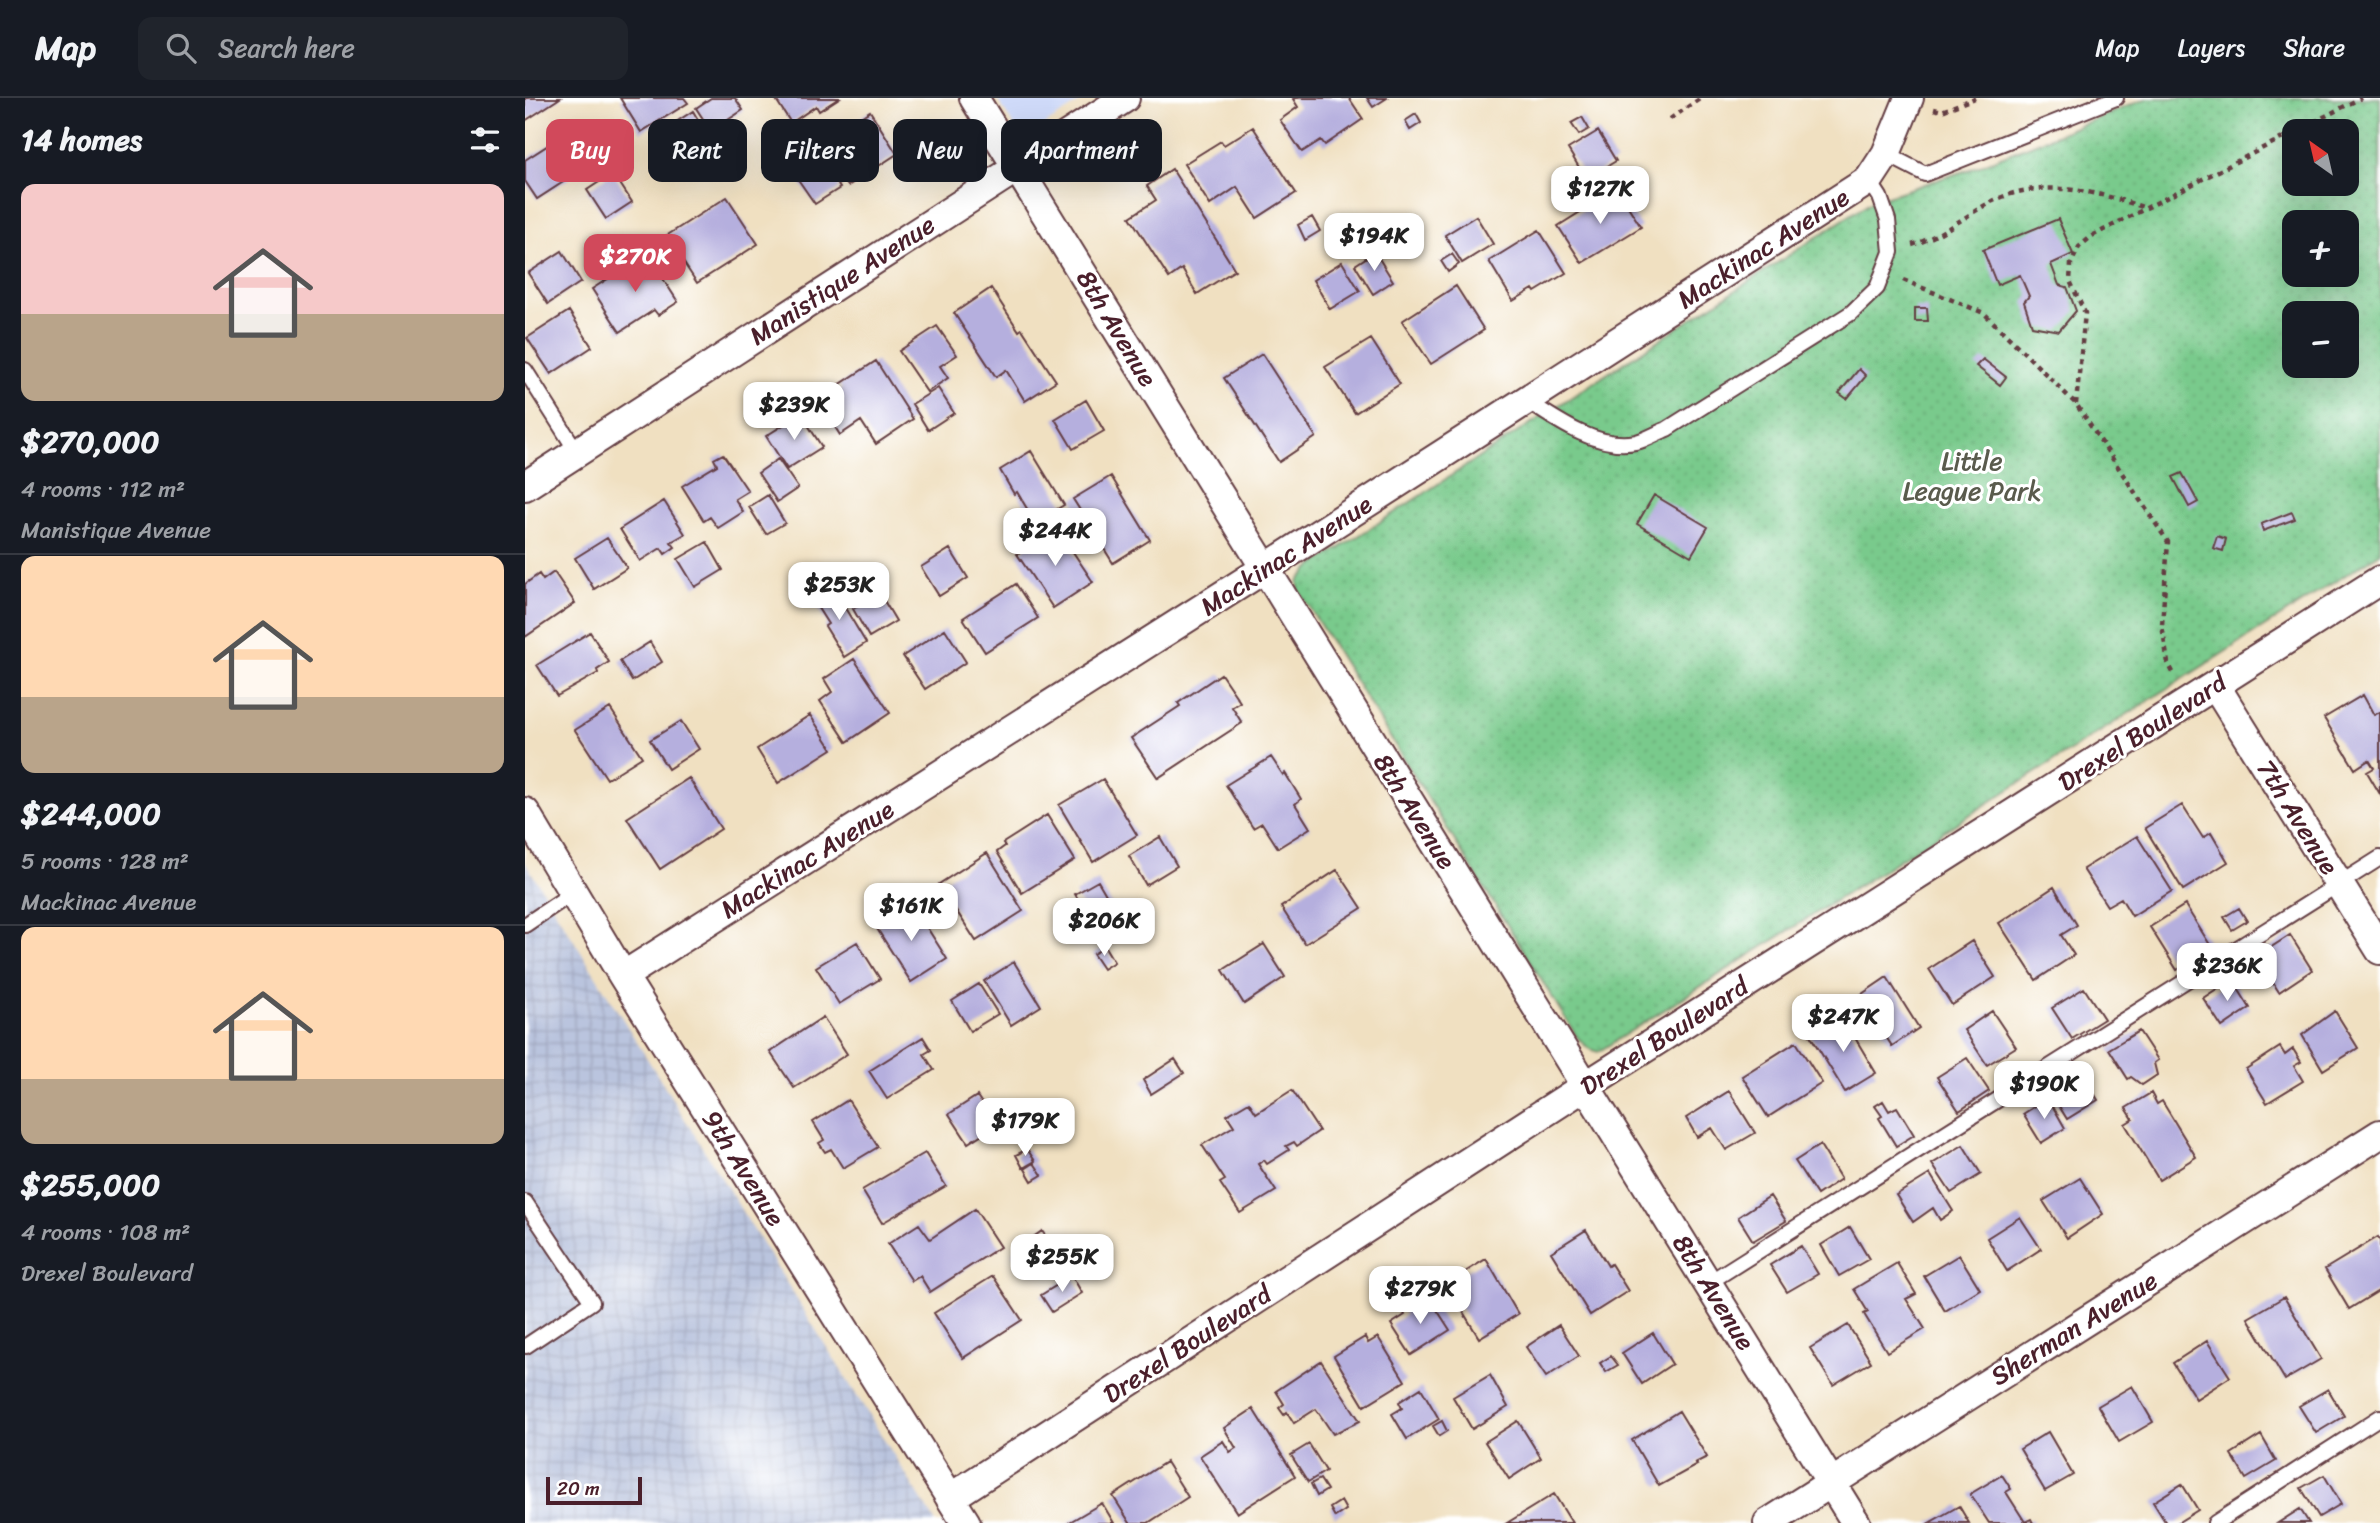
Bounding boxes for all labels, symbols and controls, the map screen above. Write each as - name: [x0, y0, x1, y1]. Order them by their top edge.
- search box: [138, 17, 628, 80]
- text: Map: [35, 19, 96, 77]
- text: Search here: [218, 25, 355, 71]
- text: Map: [2095, 27, 2140, 69]
- text: Layers: [2178, 27, 2245, 69]
- text: Share: [2283, 27, 2345, 69]
- icon: search: [162, 29, 200, 67]
- text: 14 homes: [21, 113, 142, 167]
- chip: Buy: [546, 119, 634, 182]
- chip: Rent: [648, 119, 747, 182]
- chip: Filters: [761, 119, 879, 182]
- chip: New: [893, 119, 987, 182]
- chip: Apartment: [1001, 119, 1162, 182]
- north arrow: [2282, 119, 2359, 196]
- map controls: [2282, 119, 2359, 378]
- icon: filters: [466, 121, 504, 159]
- pin: $127K: [1551, 166, 1649, 226]
- text: $127K: [1567, 168, 1633, 209]
- street label: Mackinac Avenue: [1667, 174, 1859, 321]
- street label: Manistique Avenue: [739, 202, 945, 358]
- button: +: [2282, 210, 2359, 287]
- pin: $194K: [1325, 214, 1423, 273]
- text: $194K: [1340, 215, 1408, 256]
- icon: home: [200, 230, 326, 356]
- pin: $270K: [586, 234, 684, 294]
- text: $270K: [600, 236, 670, 277]
- street label: 8th Avenue: [1064, 260, 1171, 396]
- button: −: [2282, 301, 2359, 378]
- pin: $239K: [745, 382, 843, 442]
- text: $239K: [759, 384, 829, 425]
- text: $270,000: [21, 415, 160, 469]
- park label: Little League Park: [1903, 438, 2041, 514]
- text: 4 rooms · 112 m²: [21, 469, 185, 510]
- street label: Mackinac Avenue: [1190, 481, 1382, 628]
- pin: $244K: [1006, 508, 1104, 568]
- text: Manistique Avenue: [21, 510, 211, 551]
- text: $244K: [1019, 510, 1091, 551]
- pin: $253K: [790, 562, 888, 622]
- text: $253K: [804, 564, 874, 605]
- icon: home: [200, 602, 326, 728]
- street label: Drexel Boulevard: [2048, 659, 2238, 804]
- street label: 8th Avenue: [1361, 744, 1469, 879]
- street label: 7th Avenue: [2244, 750, 2352, 885]
- text: $244,000: [21, 787, 161, 841]
- street label: Mackinac Avenue: [711, 787, 904, 931]
- text: 5 rooms · 128 m²: [21, 841, 189, 882]
- text: Mackinac Avenue: [21, 882, 196, 923]
- pin: $161K: [862, 884, 960, 943]
- text: $161K: [880, 885, 942, 926]
- pin: $206K: [1055, 898, 1153, 958]
- text: $206K: [1069, 900, 1139, 941]
- pin: $236K: [2178, 944, 2276, 1003]
- text: $236K: [2193, 945, 2261, 986]
- street label: Drexel Boulevard: [1570, 963, 1760, 1108]
- icon: home: [200, 973, 326, 1099]
- pin: $247K: [1794, 995, 1892, 1054]
- text: $247K: [1808, 996, 1878, 1037]
- pin: $190K: [1995, 1062, 2093, 1121]
- text: $190K: [2010, 1063, 2078, 1104]
- pin: $179K: [976, 1098, 1074, 1158]
- street label: 9th Avenue: [690, 1100, 798, 1236]
- text: $179K: [992, 1100, 1058, 1141]
- text: $255,000: [21, 1158, 160, 1212]
- text: 4 rooms · 108 m²: [21, 1212, 190, 1253]
- street label: 8th Avenue: [1660, 1225, 1768, 1360]
- pin: $255K: [1013, 1234, 1111, 1294]
- text: $255K: [1027, 1236, 1097, 1277]
- text: Drexel Boulevard: [21, 1253, 193, 1294]
- street label: Sherman Avenue: [1981, 1258, 2167, 1398]
- pin: $279K: [1371, 1266, 1469, 1326]
- text: $279K: [1385, 1268, 1455, 1309]
- street label: Drexel Boulevard: [1093, 1271, 1283, 1416]
- text: 20 m: [557, 1472, 600, 1505]
- scale bar: [546, 1474, 642, 1506]

